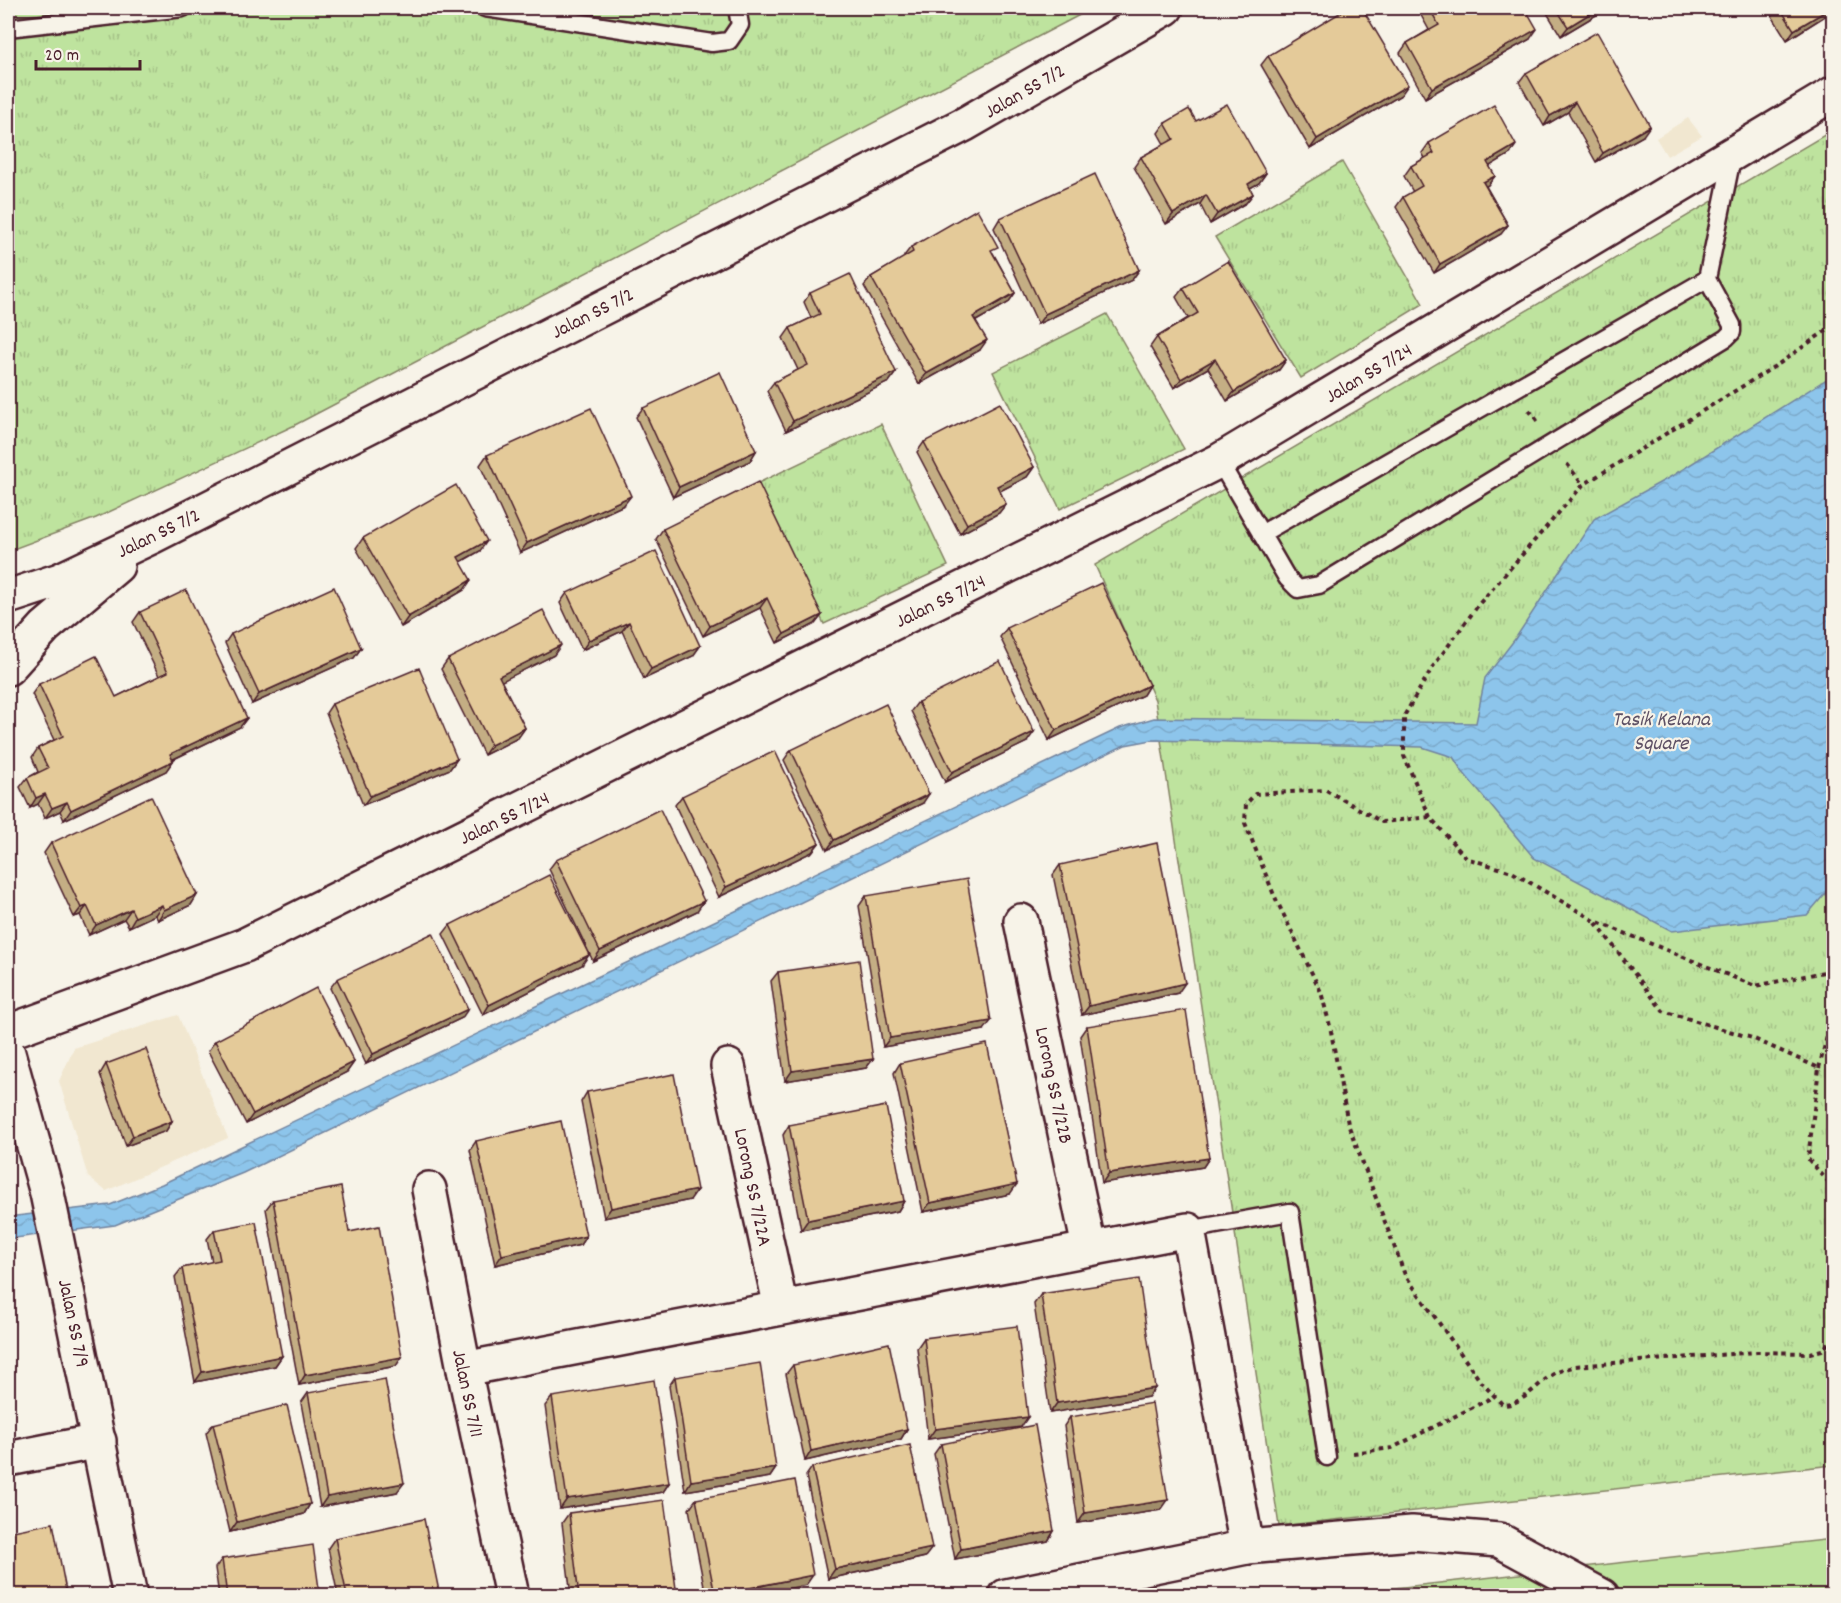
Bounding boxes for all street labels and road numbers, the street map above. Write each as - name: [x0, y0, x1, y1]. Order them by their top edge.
- street label: Jalan SS 7/2: [980, 58, 1071, 127]
- street label: Jalan SS 7/2: [547, 282, 639, 347]
- street label: Jalan SS 7/24: [1321, 338, 1418, 412]
- street label: Jalan SS 7/2: [113, 503, 205, 567]
- street label: Jalan SS 7/24: [891, 569, 991, 637]
- street label: Jalan SS 7/24: [455, 786, 555, 854]
- street label: Lorong SS 7/22B: [1026, 1025, 1078, 1147]
- street label: Lorong SS 7/22A: [725, 1126, 777, 1249]
- street label: Jalan SS 7/9: [49, 1277, 95, 1370]
- street label: Jalan SS 7/11: [443, 1347, 489, 1440]

